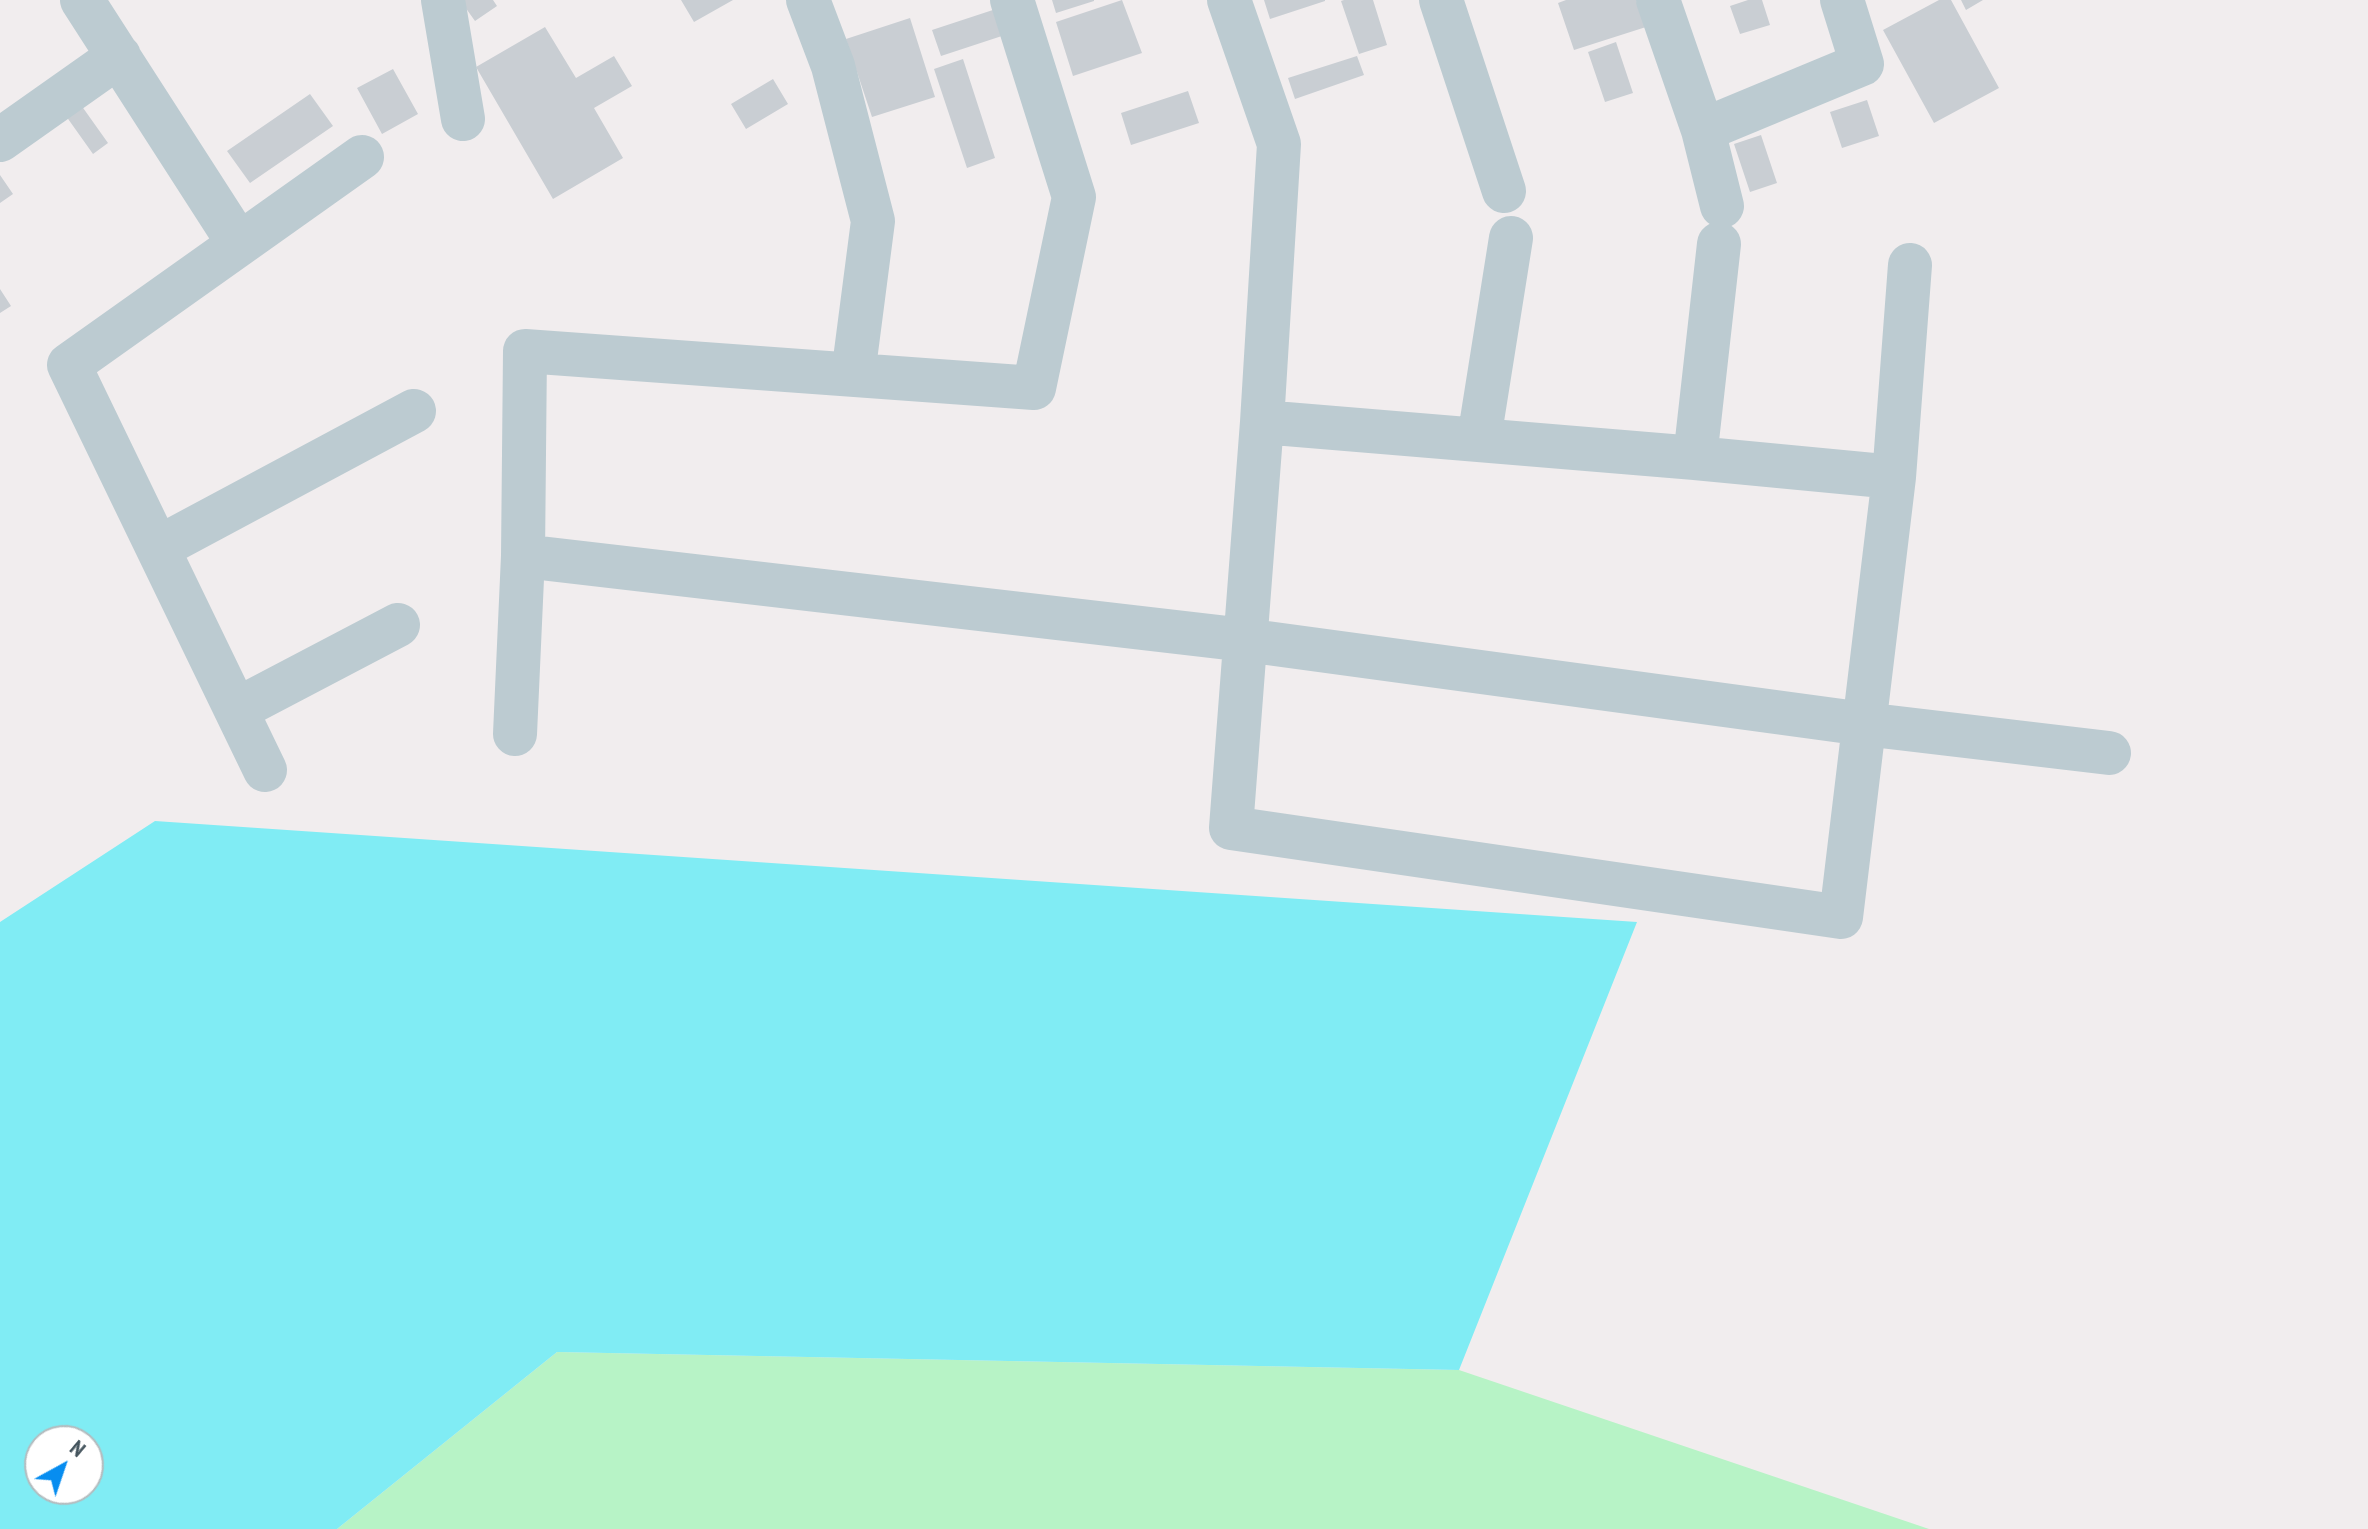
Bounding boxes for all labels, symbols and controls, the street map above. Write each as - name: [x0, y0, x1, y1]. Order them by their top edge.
- north arrow: [24, 1425, 104, 1505]
- text: N: [65, 1434, 92, 1463]

